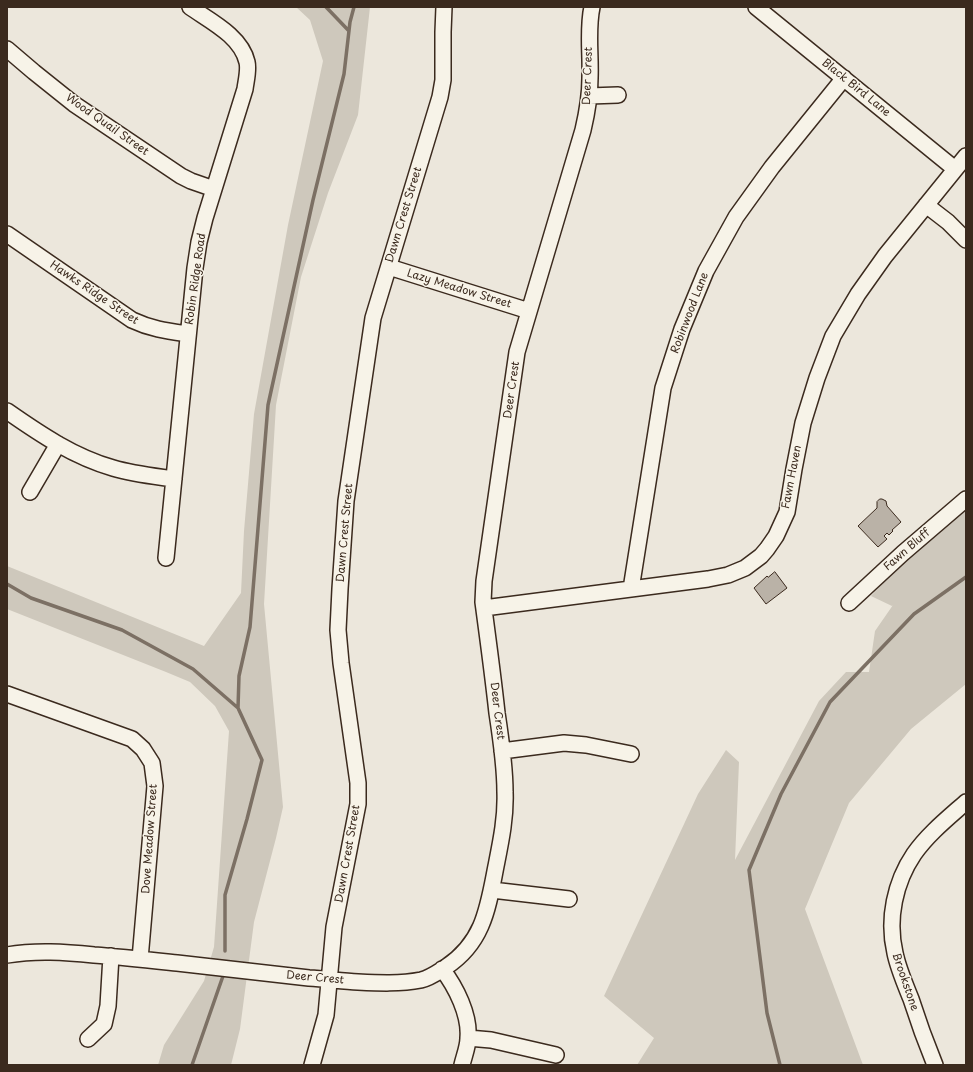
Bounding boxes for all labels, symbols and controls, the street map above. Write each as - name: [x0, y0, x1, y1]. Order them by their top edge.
- street label: Deer Crest: [580, 47, 596, 105]
- street label: Black Bird Lane: [819, 56, 893, 120]
- street label: Wood Quail Street: [63, 91, 151, 159]
- street label: Dawn Crest Street: [383, 165, 425, 265]
- street label: Robin Ridge Road: [183, 232, 209, 326]
- street label: Hawks Ridge Street: [47, 258, 141, 328]
- street label: Lazy Meadow Street: [405, 267, 513, 311]
- street label: Robinwood Lane: [668, 271, 712, 355]
- street label: Deer Crest: [501, 360, 523, 420]
- street label: Fawn Haven: [779, 444, 805, 510]
- street label: Dawn Crest Street: [334, 483, 356, 583]
- street label: Fawn Bluff: [881, 526, 933, 574]
- street label: Deer Crest: [487, 682, 507, 740]
- street label: Dove Meadow Street: [140, 784, 160, 894]
- street label: Dawn Crest Street: [333, 804, 363, 904]
- street label: Brookstone: [889, 951, 921, 1013]
- street label: Deer Crest: [286, 969, 344, 987]

